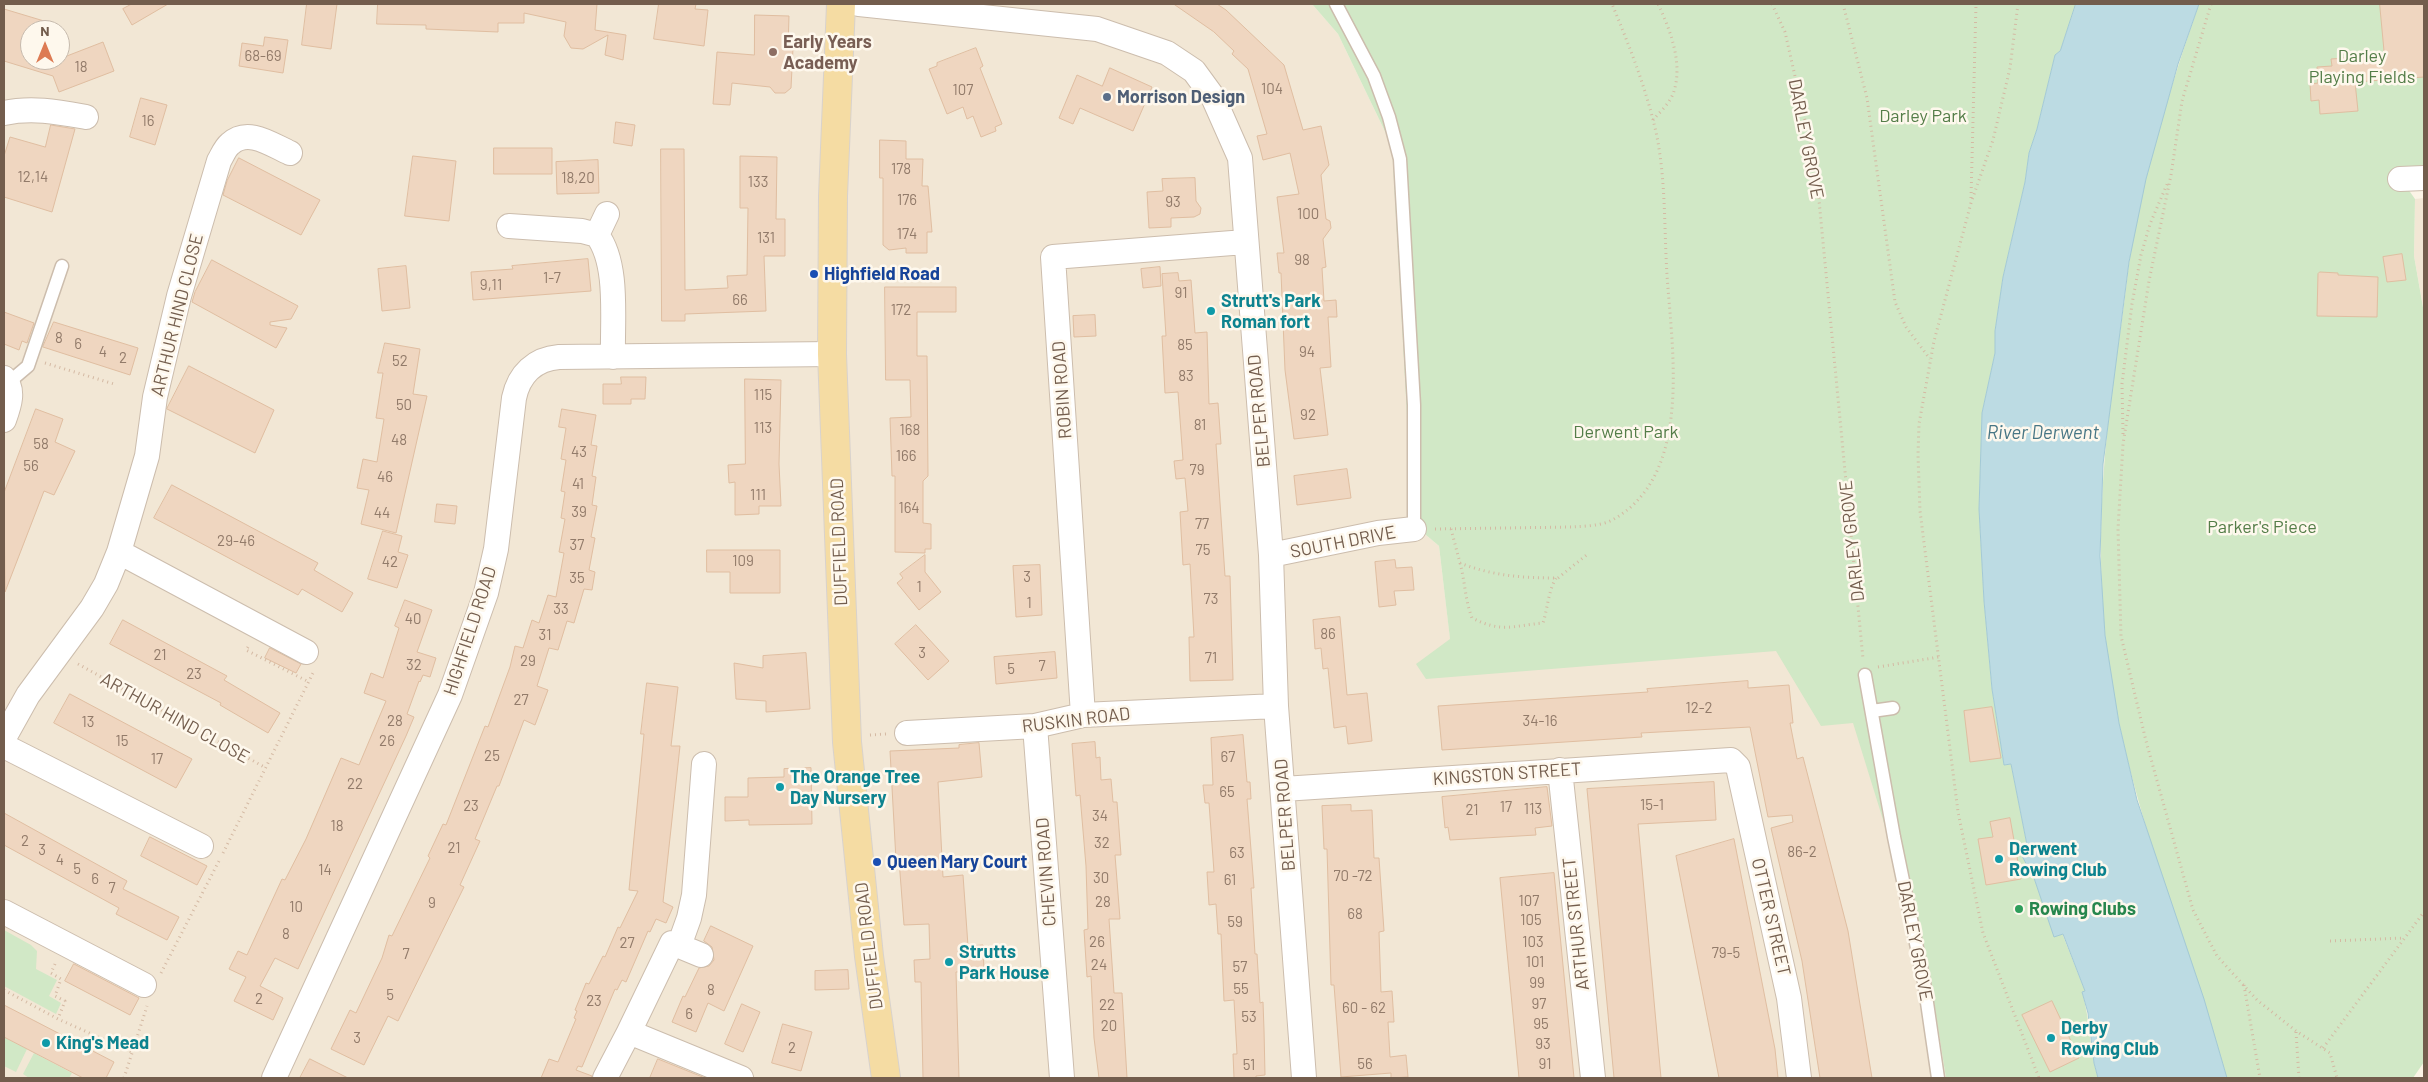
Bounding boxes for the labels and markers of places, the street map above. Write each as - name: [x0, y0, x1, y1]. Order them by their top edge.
- place label: Early Years Academy: [783, 31, 872, 74]
- marker: Early Years Academy: [767, 46, 779, 58]
- place label: Morrison Design: [1117, 86, 1245, 108]
- marker: Morrison Design: [1101, 91, 1113, 103]
- place label: Highfield Road: [824, 263, 940, 285]
- marker: Highfield Road: [808, 268, 820, 280]
- place label: Strutt's Park Roman fort: [1221, 290, 1321, 332]
- marker: Strutt's Park Roman fort: [1205, 305, 1217, 317]
- place label: The Orange Tree Day Nursery: [790, 766, 920, 809]
- marker: The Orange Tree Day Nursery: [774, 781, 786, 793]
- place label: Derwent Rowing Club: [2009, 838, 2107, 881]
- place label: Queen Mary Court: [887, 851, 1027, 873]
- marker: Derwent Rowing Club: [1993, 853, 2005, 865]
- marker: Queen Mary Court: [871, 856, 883, 868]
- place label: Rowing Clubs: [2029, 898, 2136, 920]
- marker: Rowing Clubs: [2013, 903, 2025, 915]
- place label: Strutts Park House: [959, 941, 1049, 984]
- marker: Strutts Park House: [943, 956, 955, 968]
- place label: Derby Rowing Club: [2061, 1017, 2159, 1060]
- place label: King's Mead: [56, 1032, 149, 1054]
- marker: Derby Rowing Club: [2045, 1032, 2057, 1044]
- marker: King's Mead: [40, 1037, 52, 1049]

